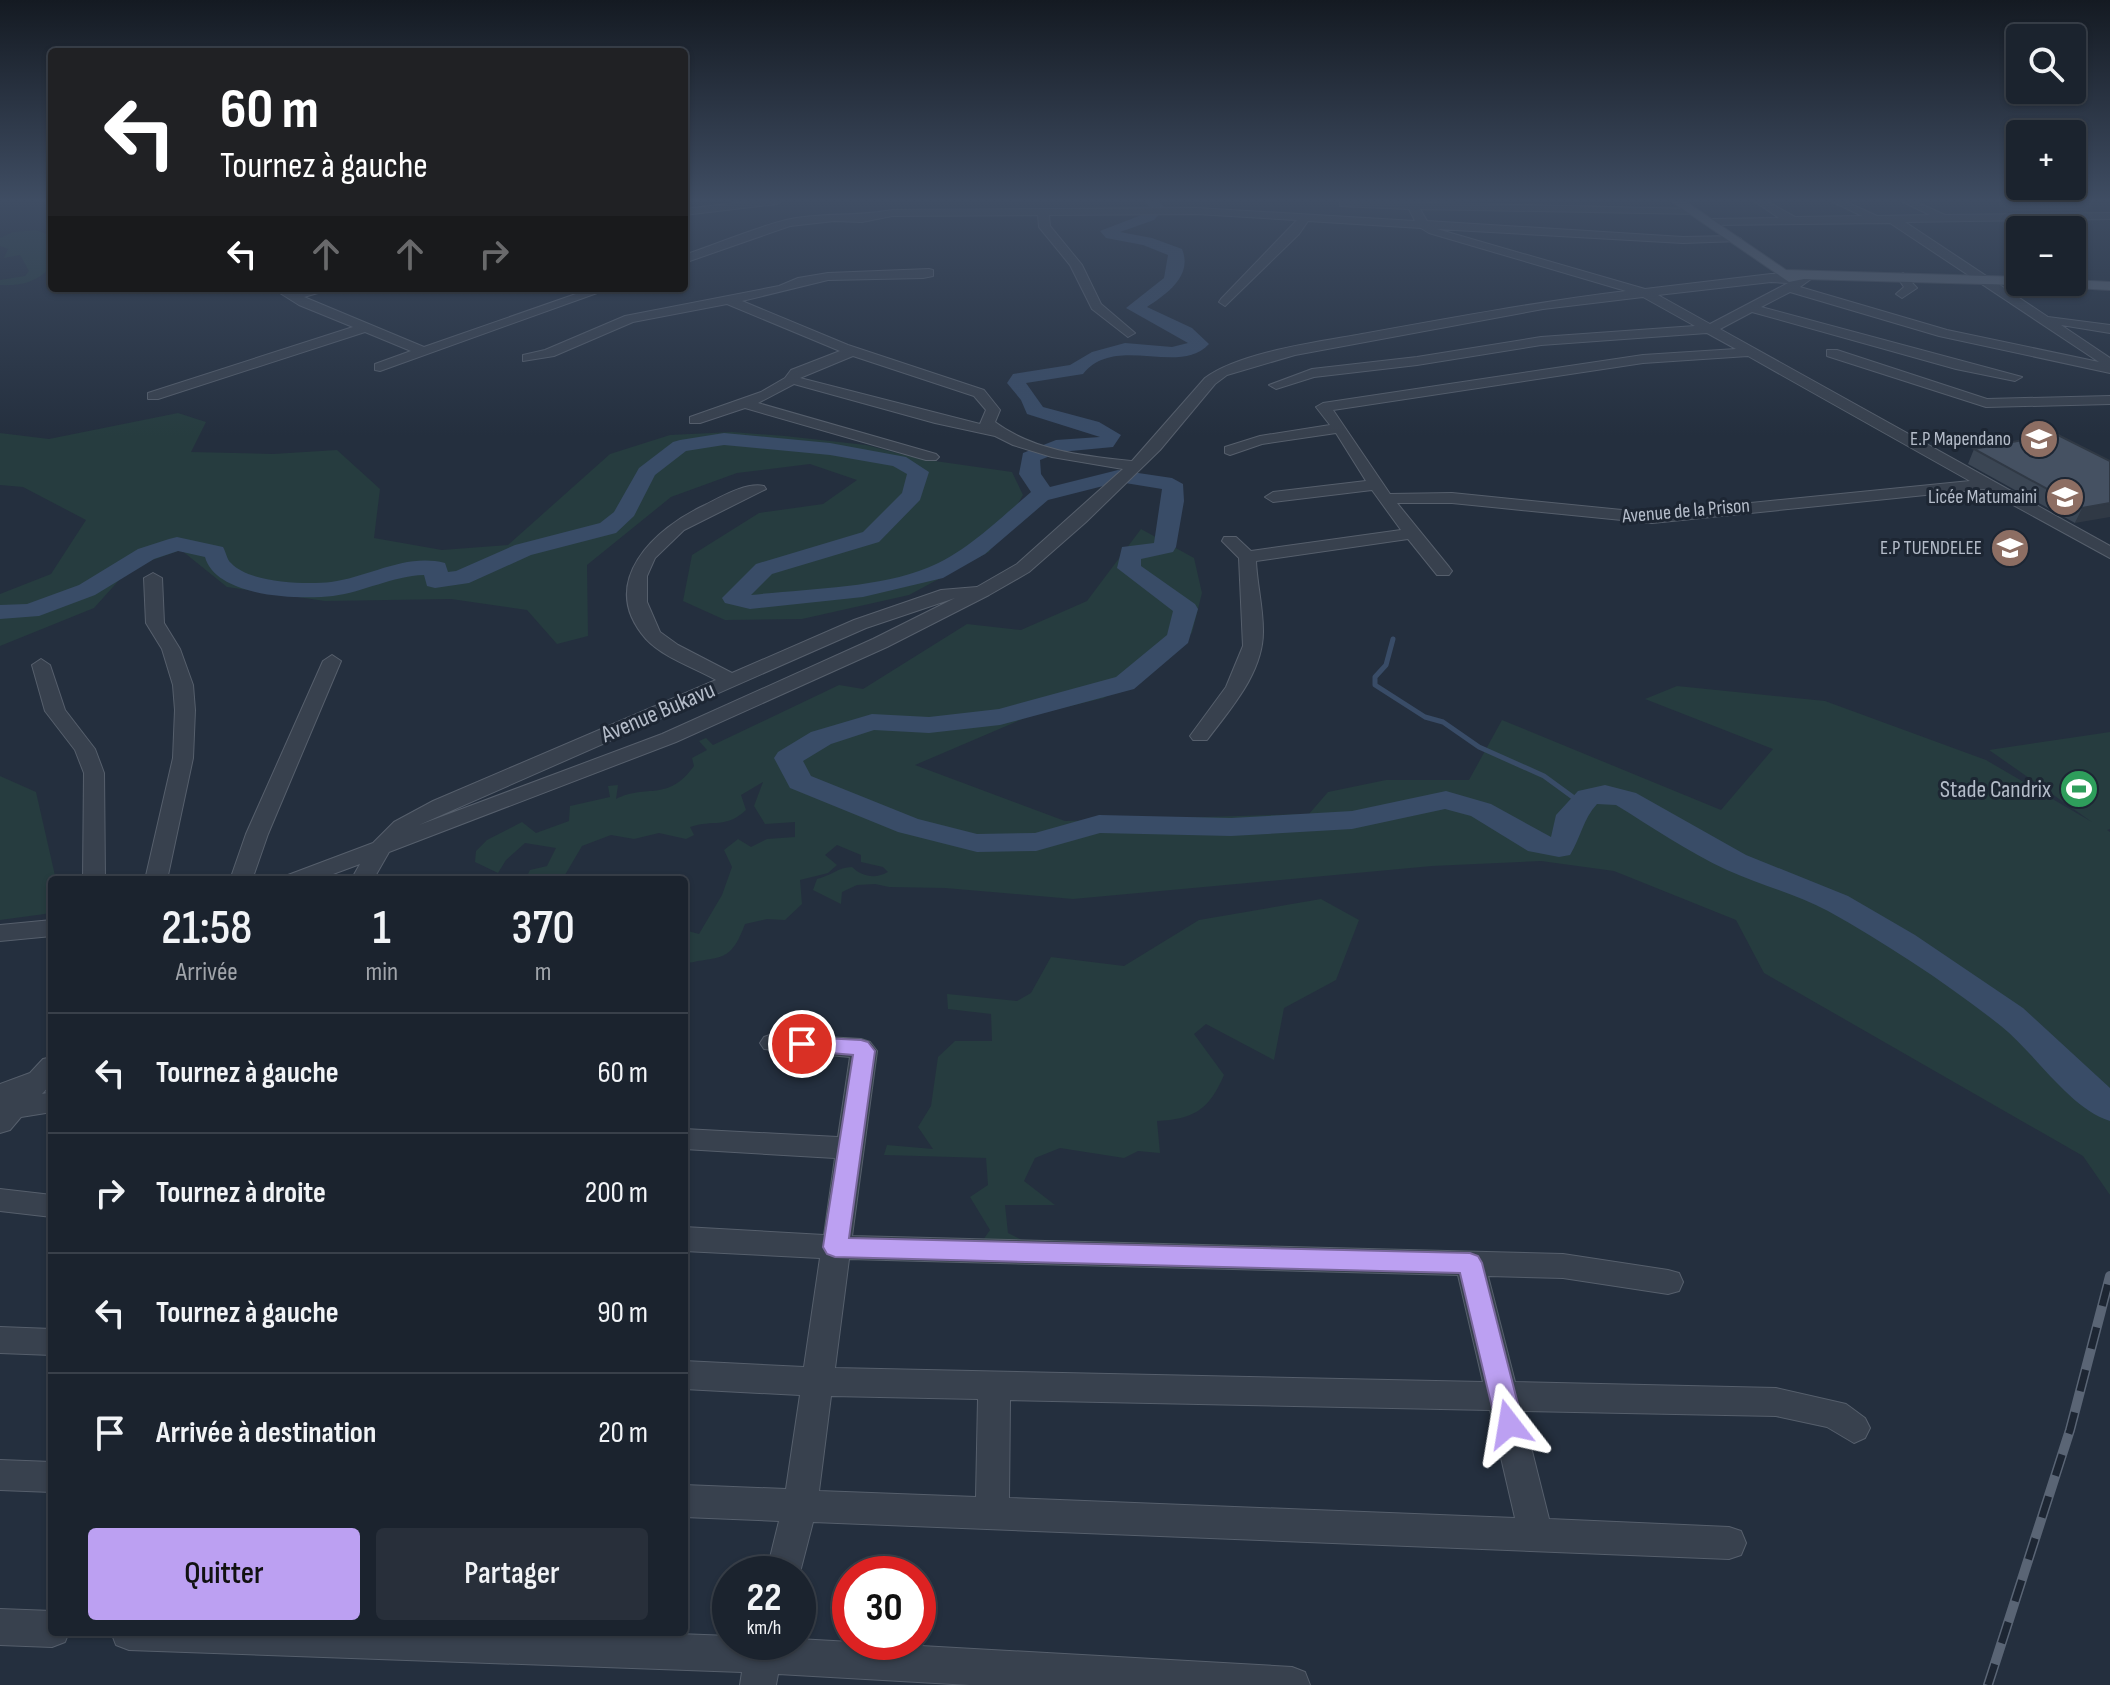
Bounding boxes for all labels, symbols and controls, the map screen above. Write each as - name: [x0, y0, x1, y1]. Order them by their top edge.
- map controls: [2006, 24, 2086, 296]
- button: search: [2006, 24, 2086, 104]
- text: 60 m: [220, 77, 319, 144]
- icon: left: [88, 80, 192, 184]
- button: +: [2006, 120, 2086, 200]
- text: Tournez à gauche: [220, 145, 428, 188]
- button: −: [2006, 216, 2086, 296]
- icon: left: [220, 232, 264, 276]
- icon: ahead: [304, 232, 348, 276]
- icon: ahead: [388, 232, 432, 276]
- icon: right: [472, 232, 516, 276]
- school or university icon: E.P Mapendano: [2018, 418, 2060, 460]
- place label: E.P Mapendano: [1910, 427, 2011, 451]
- school or university icon: Licée Matumaini: [2044, 476, 2086, 518]
- place label: Licée Matumaini: [1928, 485, 2037, 509]
- street label: Avenue de la Prison: [1620, 493, 1751, 529]
- school or university icon: E.P TUENDELEE: [1989, 527, 2031, 569]
- place label: E.P TUENDELEE: [1880, 536, 1982, 560]
- street label: Avenue Bukavu: [596, 675, 719, 749]
- sports icon: Stade Candrix: [2058, 768, 2100, 810]
- place label: Stade Candrix: [1940, 775, 2051, 804]
- text: 21:58: [161, 900, 252, 957]
- text: 1: [373, 900, 391, 957]
- text: 370: [511, 900, 575, 957]
- text: Arrivée: [176, 957, 238, 988]
- text: min: [366, 957, 398, 988]
- text: m: [535, 957, 551, 988]
- pin: [768, 1010, 836, 1078]
- icon: arrive: [780, 1022, 824, 1066]
- icon: left: [88, 1051, 132, 1095]
- text: Tournez à gauche: [156, 1055, 339, 1091]
- text: 60 m: [597, 1055, 648, 1091]
- icon: right: [88, 1171, 132, 1215]
- text: Tournez à droite: [156, 1175, 326, 1211]
- text: 200 m: [585, 1175, 648, 1211]
- icon: left: [88, 1291, 132, 1335]
- text: Tournez à gauche: [156, 1295, 339, 1331]
- text: 90 m: [597, 1295, 648, 1331]
- position arrow: [1467, 1382, 1551, 1466]
- icon: arrive: [88, 1411, 132, 1455]
- text: Arrivée à destination: [156, 1415, 376, 1451]
- text: 20 m: [598, 1415, 648, 1451]
- button: Quitter: [88, 1528, 360, 1620]
- button: Partager: [376, 1528, 648, 1620]
- speed limit sign: 30: [832, 1556, 936, 1660]
- text: 22: [746, 1574, 782, 1622]
- text: km/h: [747, 1616, 781, 1640]

